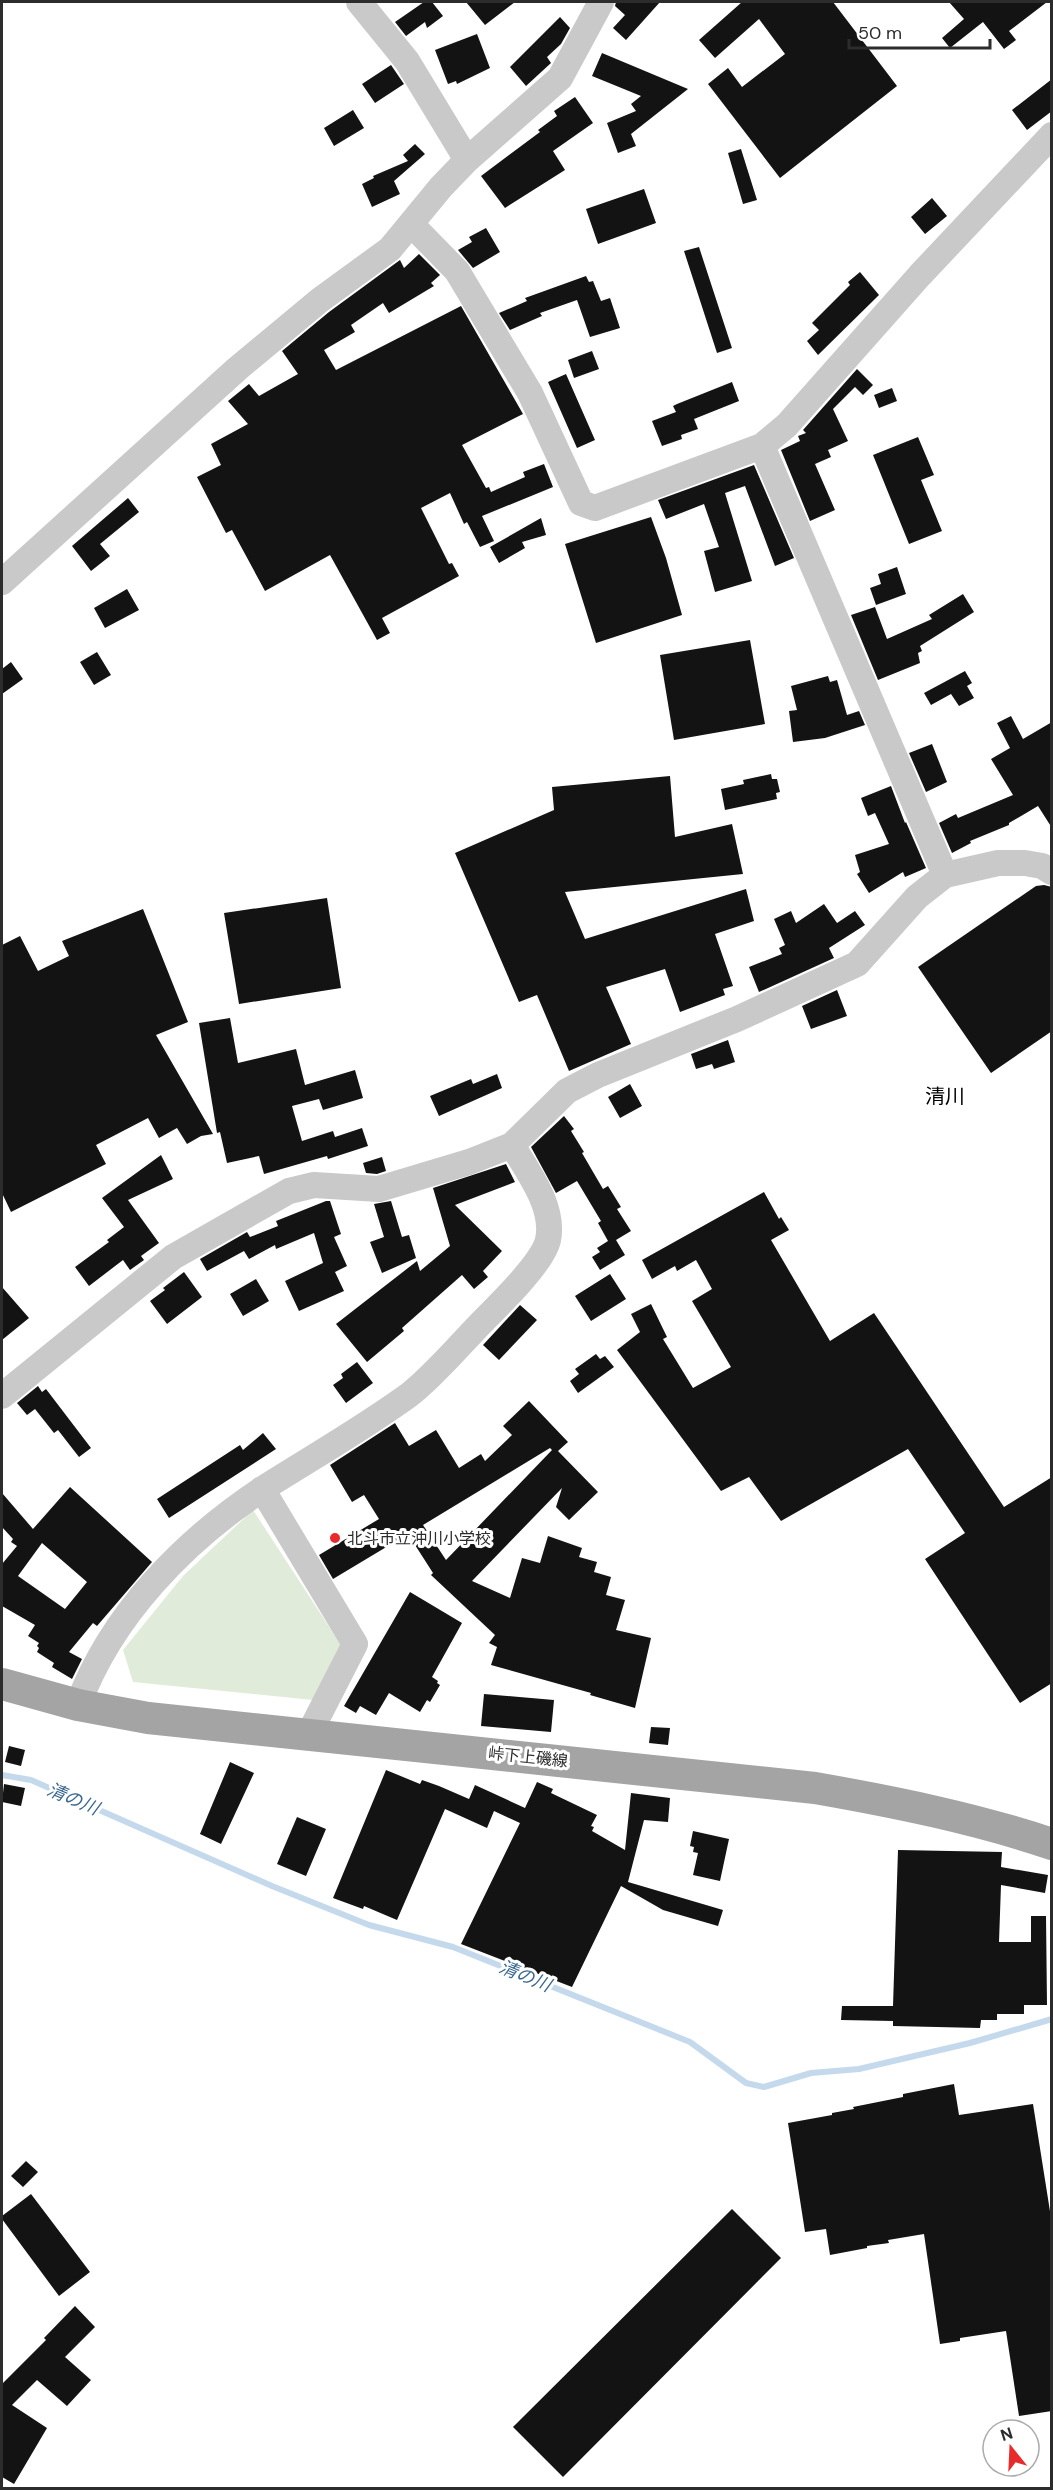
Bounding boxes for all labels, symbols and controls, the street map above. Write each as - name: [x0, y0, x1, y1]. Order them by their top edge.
- scale bar: [849, 12, 990, 50]
- text: 50 m: [858, 21, 902, 45]
- district label: 清川: [925, 1083, 965, 1109]
- place label: 北斗市立沖川小学校: [347, 1528, 491, 1549]
- marker: 北斗市立沖川小学校: [328, 1531, 342, 1545]
- street label: 峠下上磯線: [487, 1742, 569, 1772]
- water label: 清の川: [43, 1777, 104, 1821]
- water label: 清の川: [495, 1955, 556, 1998]
- north arrow: [981, 2418, 1041, 2478]
- text: N: [998, 2422, 1015, 2446]

